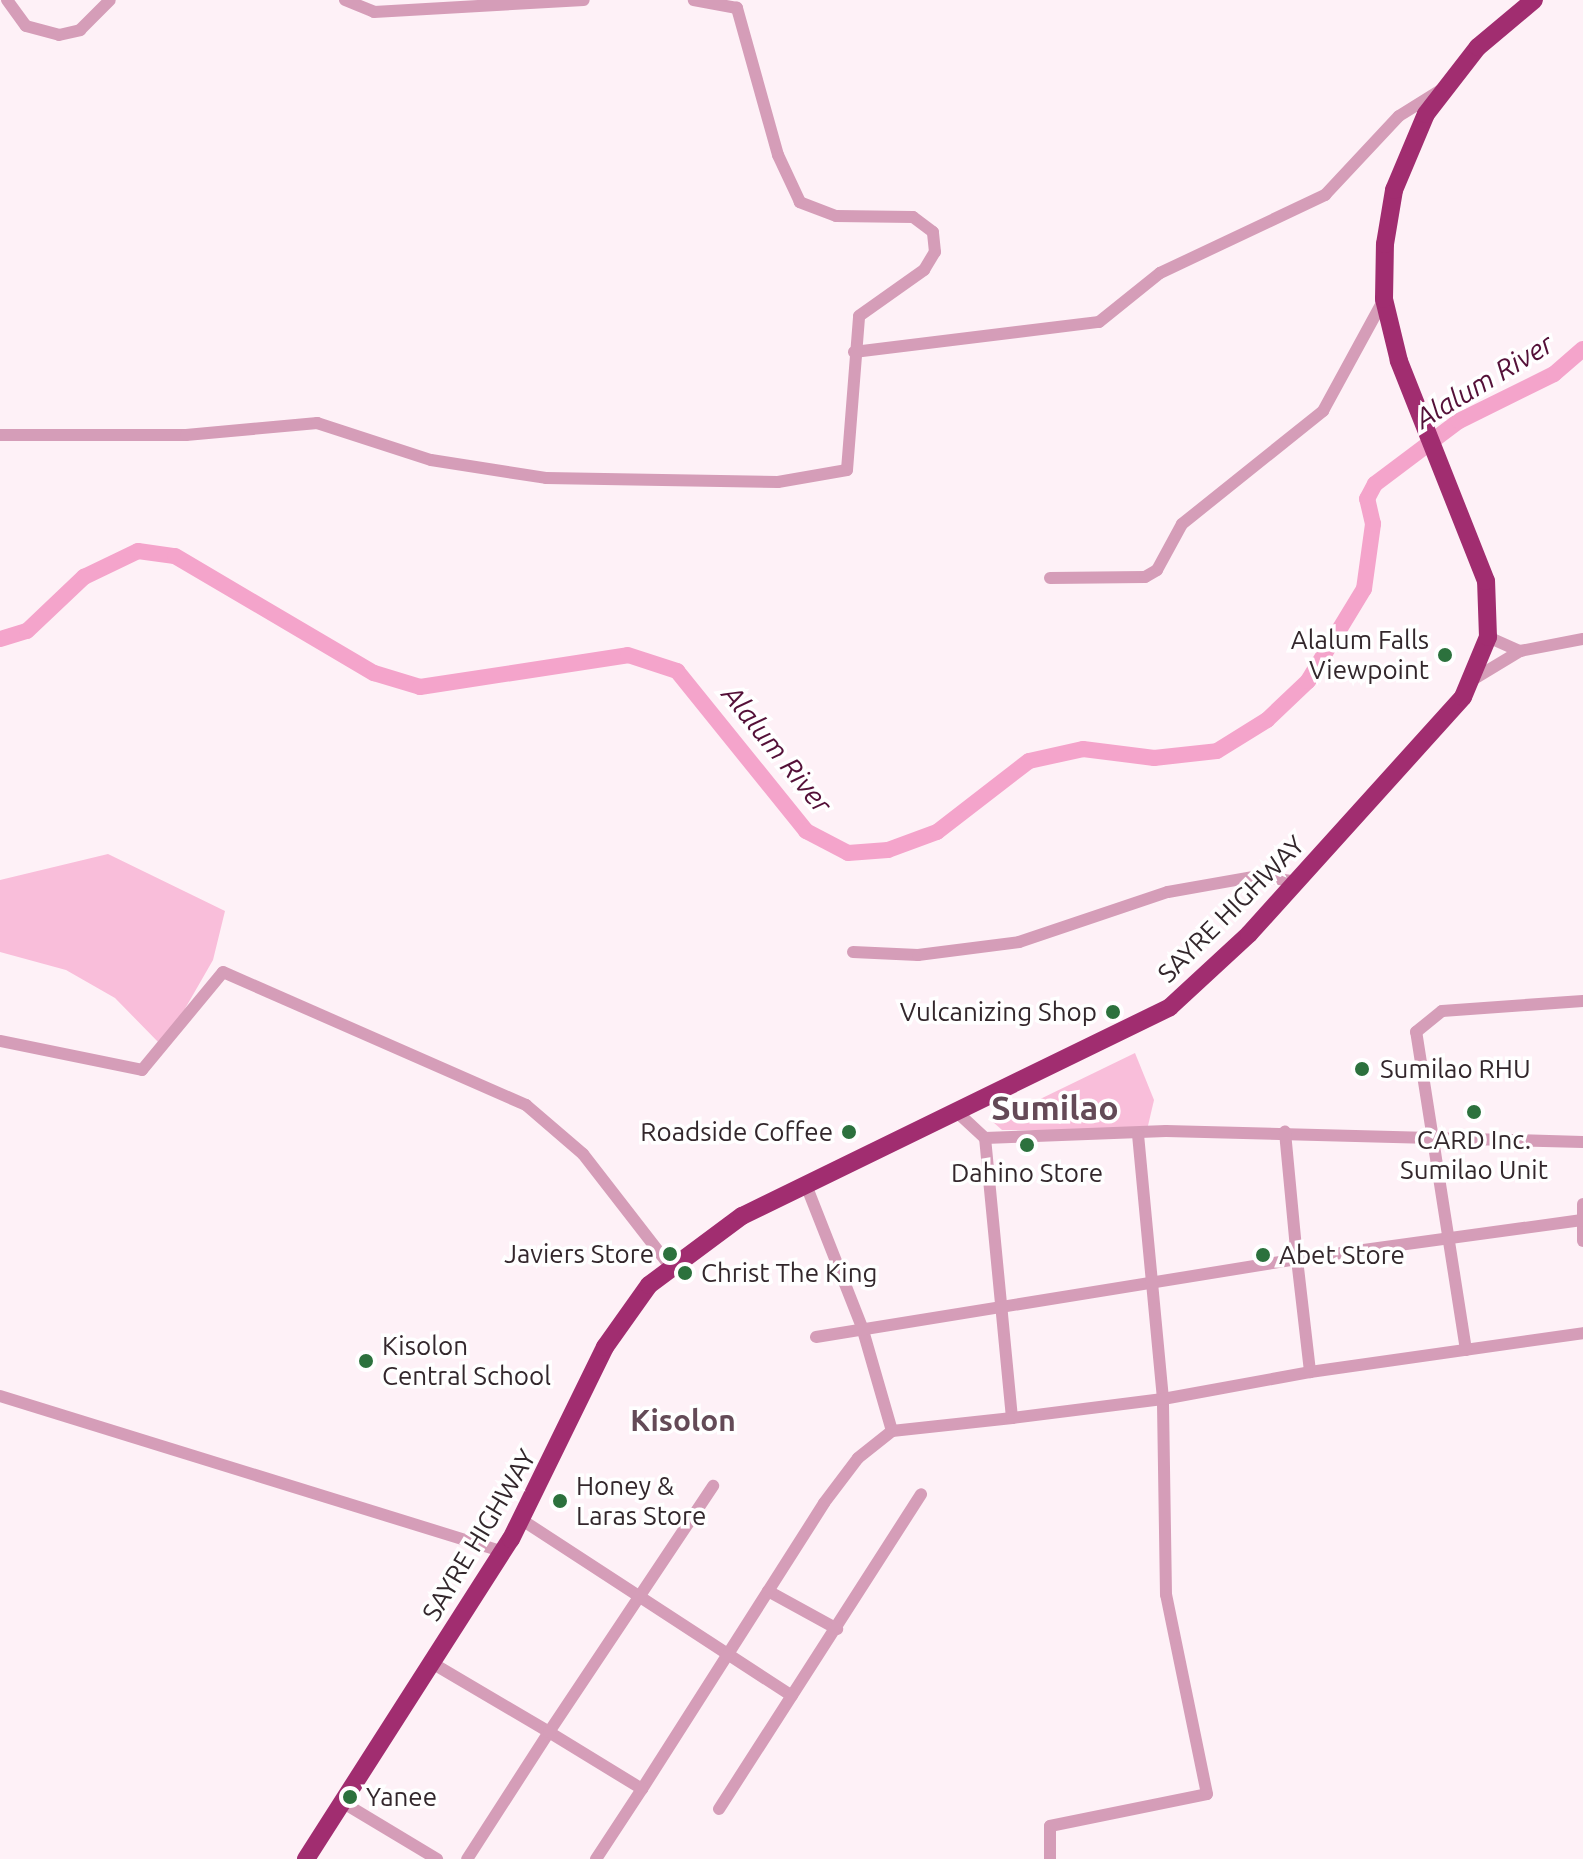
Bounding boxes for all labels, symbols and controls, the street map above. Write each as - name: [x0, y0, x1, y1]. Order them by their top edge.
- water label: Alalum River: [1409, 327, 1559, 435]
- place label: Alalum Falls Viewpoint: [1291, 624, 1429, 686]
- marker: Alalum Falls Viewpoint: [1436, 646, 1454, 664]
- water label: Alalum River: [715, 678, 839, 820]
- street label: SAYRE HIGHWAY: [1151, 829, 1311, 989]
- place label: Vulcanizing Shop: [900, 996, 1097, 1028]
- marker: Vulcanizing Shop: [1104, 1003, 1122, 1021]
- place label: Sumilao RHU: [1380, 1053, 1531, 1085]
- marker: Sumilao RHU: [1351, 1058, 1373, 1080]
- district label: Sumilao: [991, 1088, 1119, 1128]
- marker: CARD Inc. Sumilao Unit: [1465, 1103, 1483, 1121]
- place label: Roadside Coffee: [640, 1116, 833, 1148]
- marker: Roadside Coffee: [840, 1123, 858, 1141]
- place label: CARD Inc. Sumilao Unit: [1400, 1124, 1548, 1186]
- marker: Dahino Store: [1018, 1136, 1036, 1154]
- place label: Dahino Store: [951, 1157, 1103, 1189]
- place label: Javiers Store: [504, 1238, 654, 1270]
- place label: Abet Store: [1279, 1239, 1405, 1271]
- marker: Javiers Store: [661, 1245, 679, 1263]
- marker: Abet Store: [1254, 1246, 1272, 1264]
- place label: Christ The King: [701, 1257, 877, 1289]
- marker: Christ The King: [676, 1264, 694, 1282]
- place label: Kisolon Central School: [382, 1330, 551, 1392]
- marker: Kisolon Central School: [357, 1352, 375, 1370]
- district label: Kisolon: [630, 1402, 736, 1438]
- street label: SAYRE HIGHWAY: [416, 1444, 542, 1626]
- place label: Honey & Laras Store: [576, 1470, 706, 1532]
- marker: Honey & Laras Store: [551, 1492, 569, 1510]
- place label: Yanee: [366, 1781, 437, 1813]
- marker: Yanee: [341, 1788, 359, 1806]

